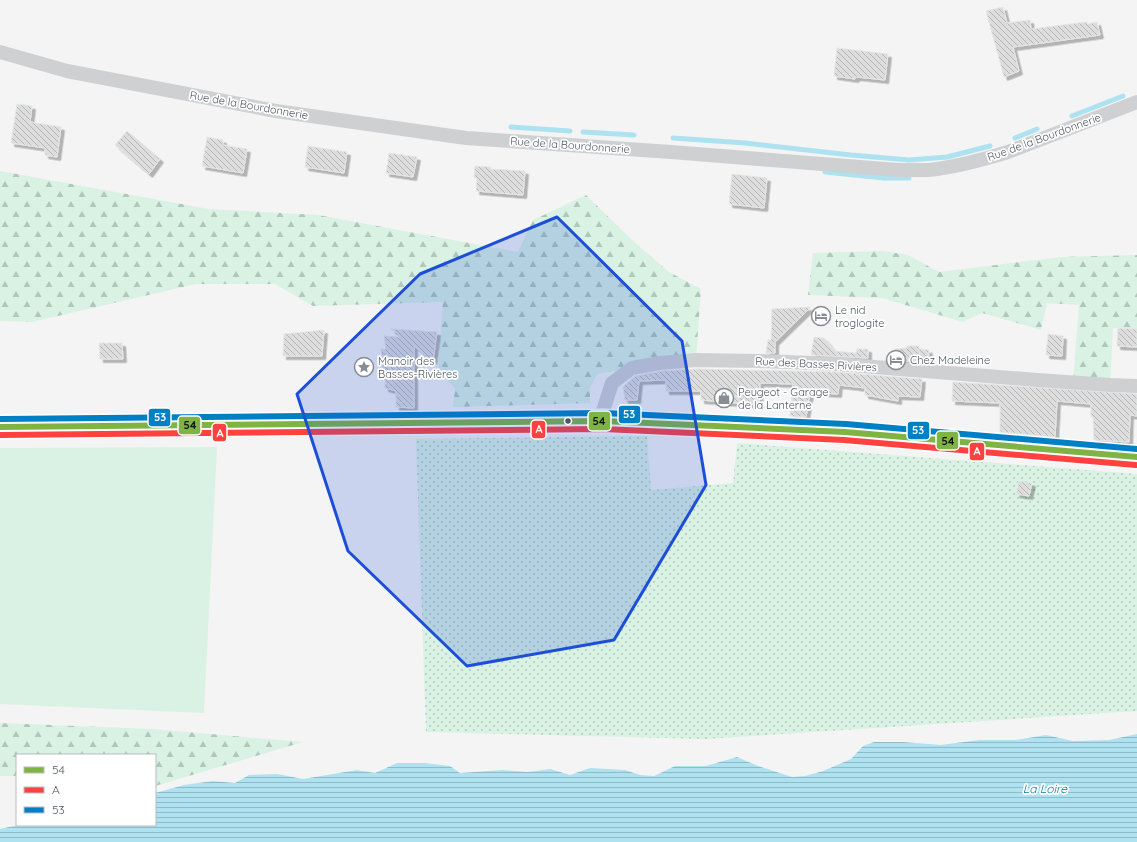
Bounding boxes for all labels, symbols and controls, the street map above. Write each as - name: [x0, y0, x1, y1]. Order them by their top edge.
- street label: Rue de la Bourdonnerie: [189, 88, 309, 122]
- street label: Rue de la Bourdonnerie: [985, 110, 1103, 164]
- street label: Rue de la Bourdonnerie: [510, 134, 630, 156]
- place label: Le nid troglogite: [835, 303, 884, 330]
- hotel icon: Le nid troglogite: [810, 305, 832, 327]
- hotel icon: Chez Madeleine: [885, 349, 907, 371]
- place label: Chez Madeleine: [910, 353, 990, 367]
- place label: Manoir des Basses-Rivières: [378, 354, 457, 381]
- street label: Rue des Basses Rivières: [755, 354, 877, 374]
- place icon: Manoir des Basses-Rivières: [353, 356, 375, 378]
- place label: Peugeot - Garage de la Lanterne: [738, 385, 828, 412]
- shop icon: Peugeot - Garage de la Lanterne: [713, 387, 735, 409]
- line badge: 53: [618, 405, 641, 424]
- text: 53: [623, 407, 635, 421]
- line badge: 53: [148, 408, 171, 427]
- text: 53: [154, 410, 166, 424]
- line badge: 54: [588, 411, 611, 431]
- text: 54: [593, 414, 606, 428]
- line badge: 54: [178, 416, 201, 435]
- unlabelled marker: [563, 416, 573, 426]
- text: 54: [184, 418, 197, 432]
- line badge: A: [531, 420, 546, 439]
- line badge: 53: [907, 421, 930, 440]
- text: A: [535, 422, 543, 436]
- line badge: A: [212, 423, 227, 442]
- text: 53: [912, 423, 924, 437]
- text: A: [216, 426, 224, 440]
- line badge: 54: [936, 431, 959, 450]
- text: 54: [942, 434, 955, 448]
- line badge: A: [969, 442, 985, 461]
- text: A: [973, 444, 981, 458]
- legend: [16, 754, 156, 826]
- text: 54: [52, 762, 65, 777]
- water label: La Loire: [1023, 781, 1068, 796]
- text: A: [52, 782, 60, 797]
- text: 53: [52, 802, 65, 817]

